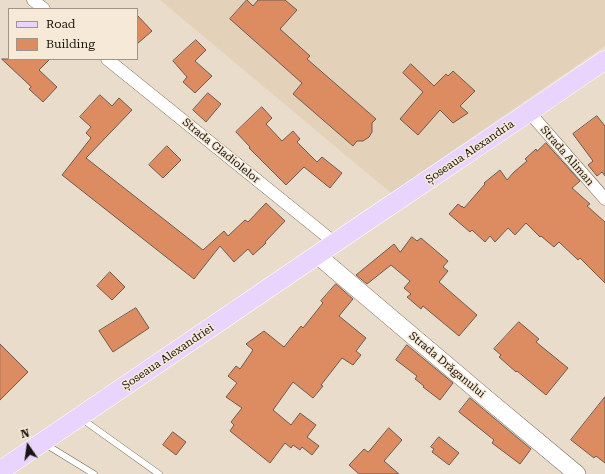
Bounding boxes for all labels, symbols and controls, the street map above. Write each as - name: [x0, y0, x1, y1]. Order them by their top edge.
- legend: [8, 8, 138, 60]
- text: Road: [46, 17, 75, 31]
- text: Building: [46, 37, 95, 51]
- street label: Strada Gladiolelor: [180, 116, 262, 186]
- street label: Șoseaua Alexandria: [423, 117, 517, 187]
- street label: Strada Aliman: [537, 123, 597, 189]
- street label: Șoseaua Alexandriei: [120, 321, 216, 393]
- street label: Strada Drăganului: [406, 329, 488, 401]
- north arrow: [8, 426, 48, 466]
- text: N: [20, 427, 31, 441]

